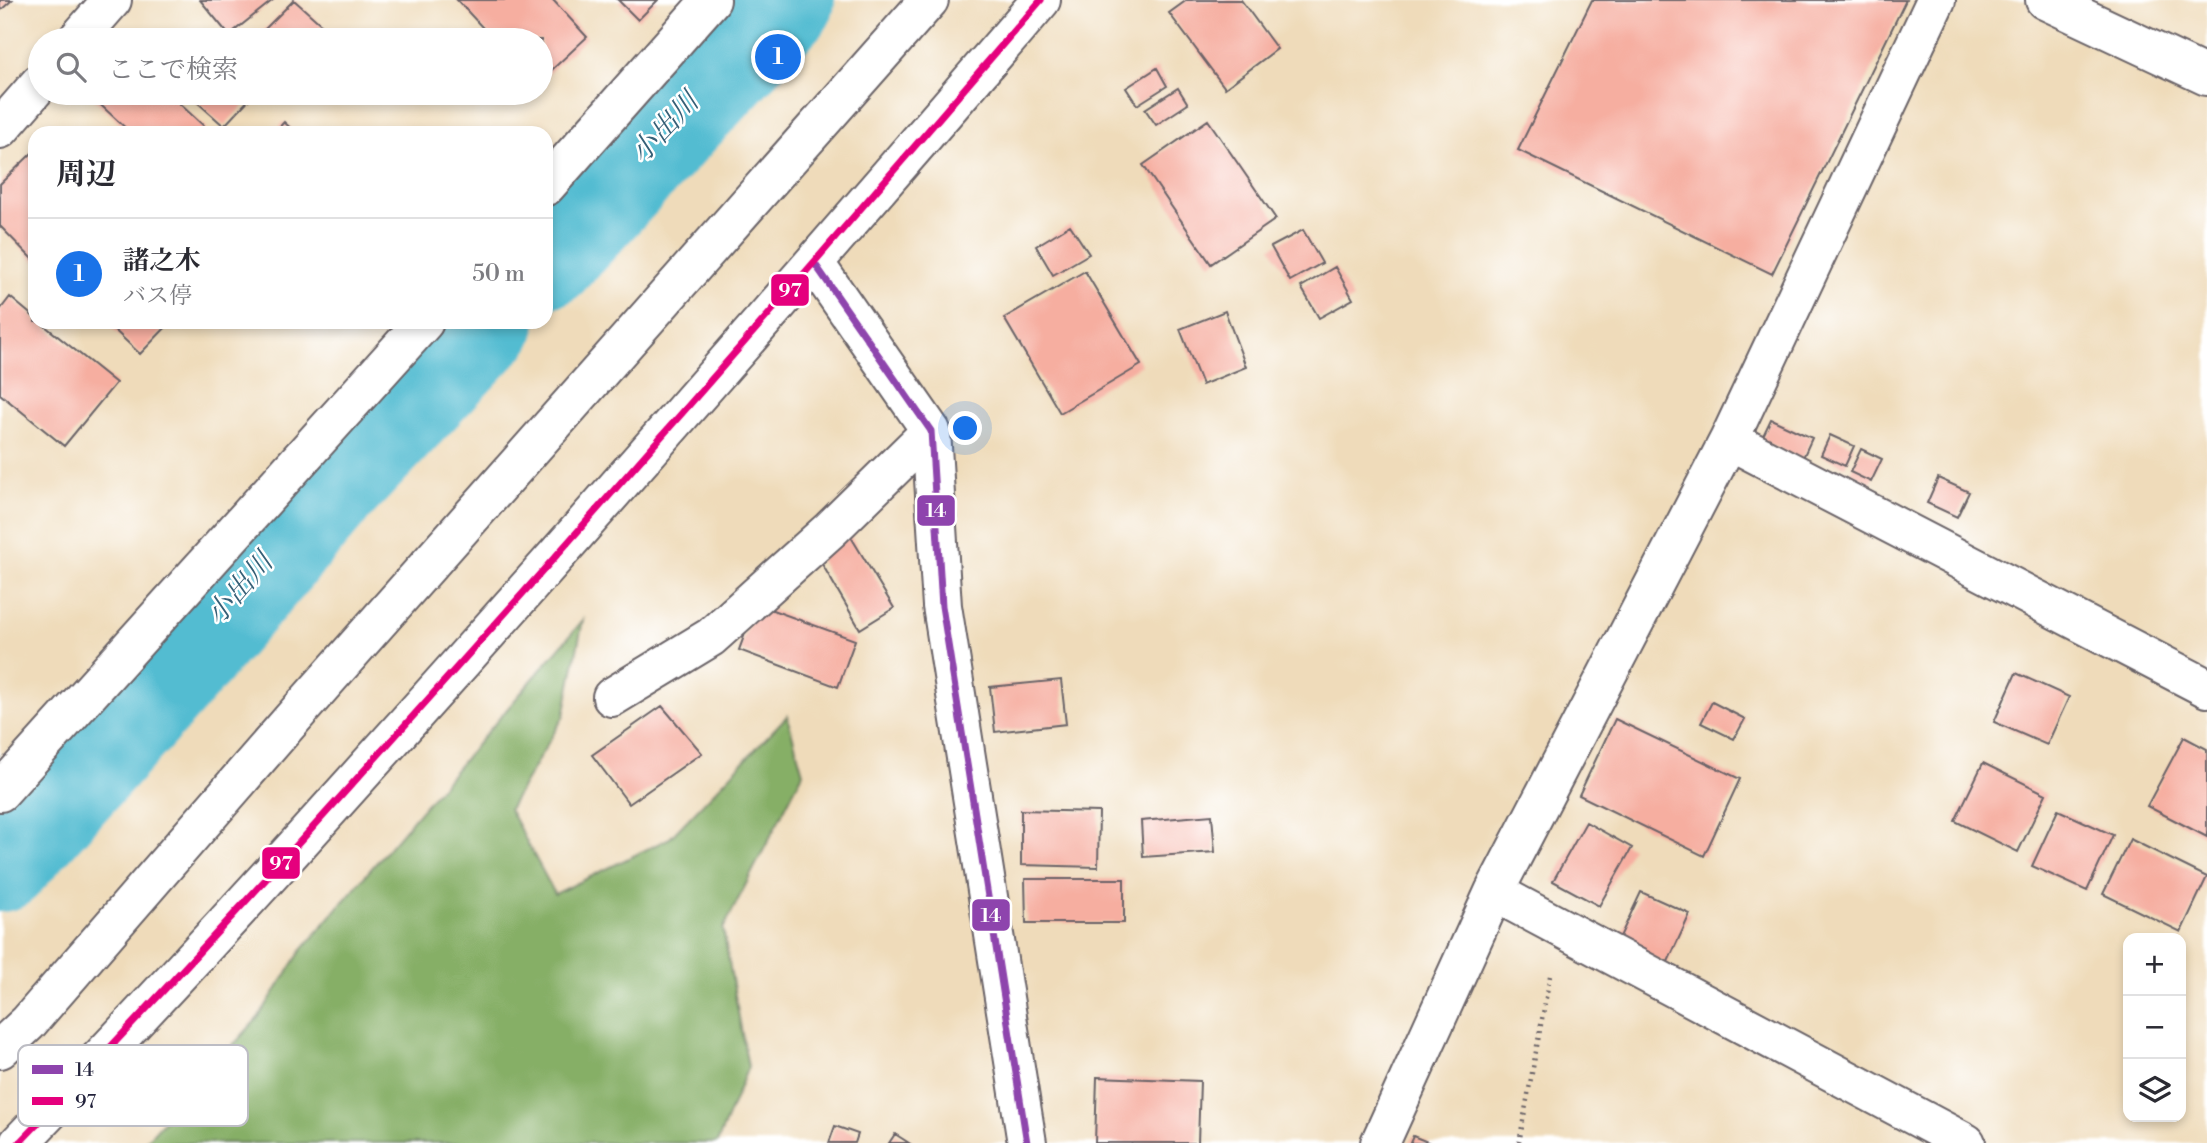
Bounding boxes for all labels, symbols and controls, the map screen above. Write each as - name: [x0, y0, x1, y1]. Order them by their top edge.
- search box: [28, 28, 553, 105]
- pin: 1: [755, 31, 801, 83]
- icon: search: [52, 48, 90, 86]
- text: ここで検索: [108, 54, 238, 86]
- water label: 小出川: [624, 83, 708, 171]
- text: 周辺: [56, 156, 116, 194]
- text: 諸之木: [123, 245, 201, 277]
- text: 1: [73, 260, 85, 288]
- text: 50 m: [472, 260, 525, 288]
- line badge: 97: [770, 273, 810, 307]
- text: 97: [778, 279, 802, 303]
- text: バス停: [123, 282, 192, 310]
- your location: [948, 411, 982, 445]
- line badge: 14: [916, 494, 956, 527]
- text: 14: [925, 499, 947, 523]
- water label: 小出川: [199, 544, 283, 632]
- line badge: 97: [261, 846, 301, 880]
- text: 97: [269, 852, 293, 876]
- line badge: 14: [971, 898, 1011, 932]
- text: 14: [980, 904, 1002, 928]
- map controls: [2123, 933, 2186, 1122]
- button: +: [2123, 933, 2186, 996]
- button: −: [2123, 996, 2186, 1059]
- legend: [18, 1045, 248, 1126]
- text: 14: [75, 1058, 94, 1082]
- button: layers: [2123, 1059, 2186, 1122]
- text: 97: [75, 1090, 97, 1114]

